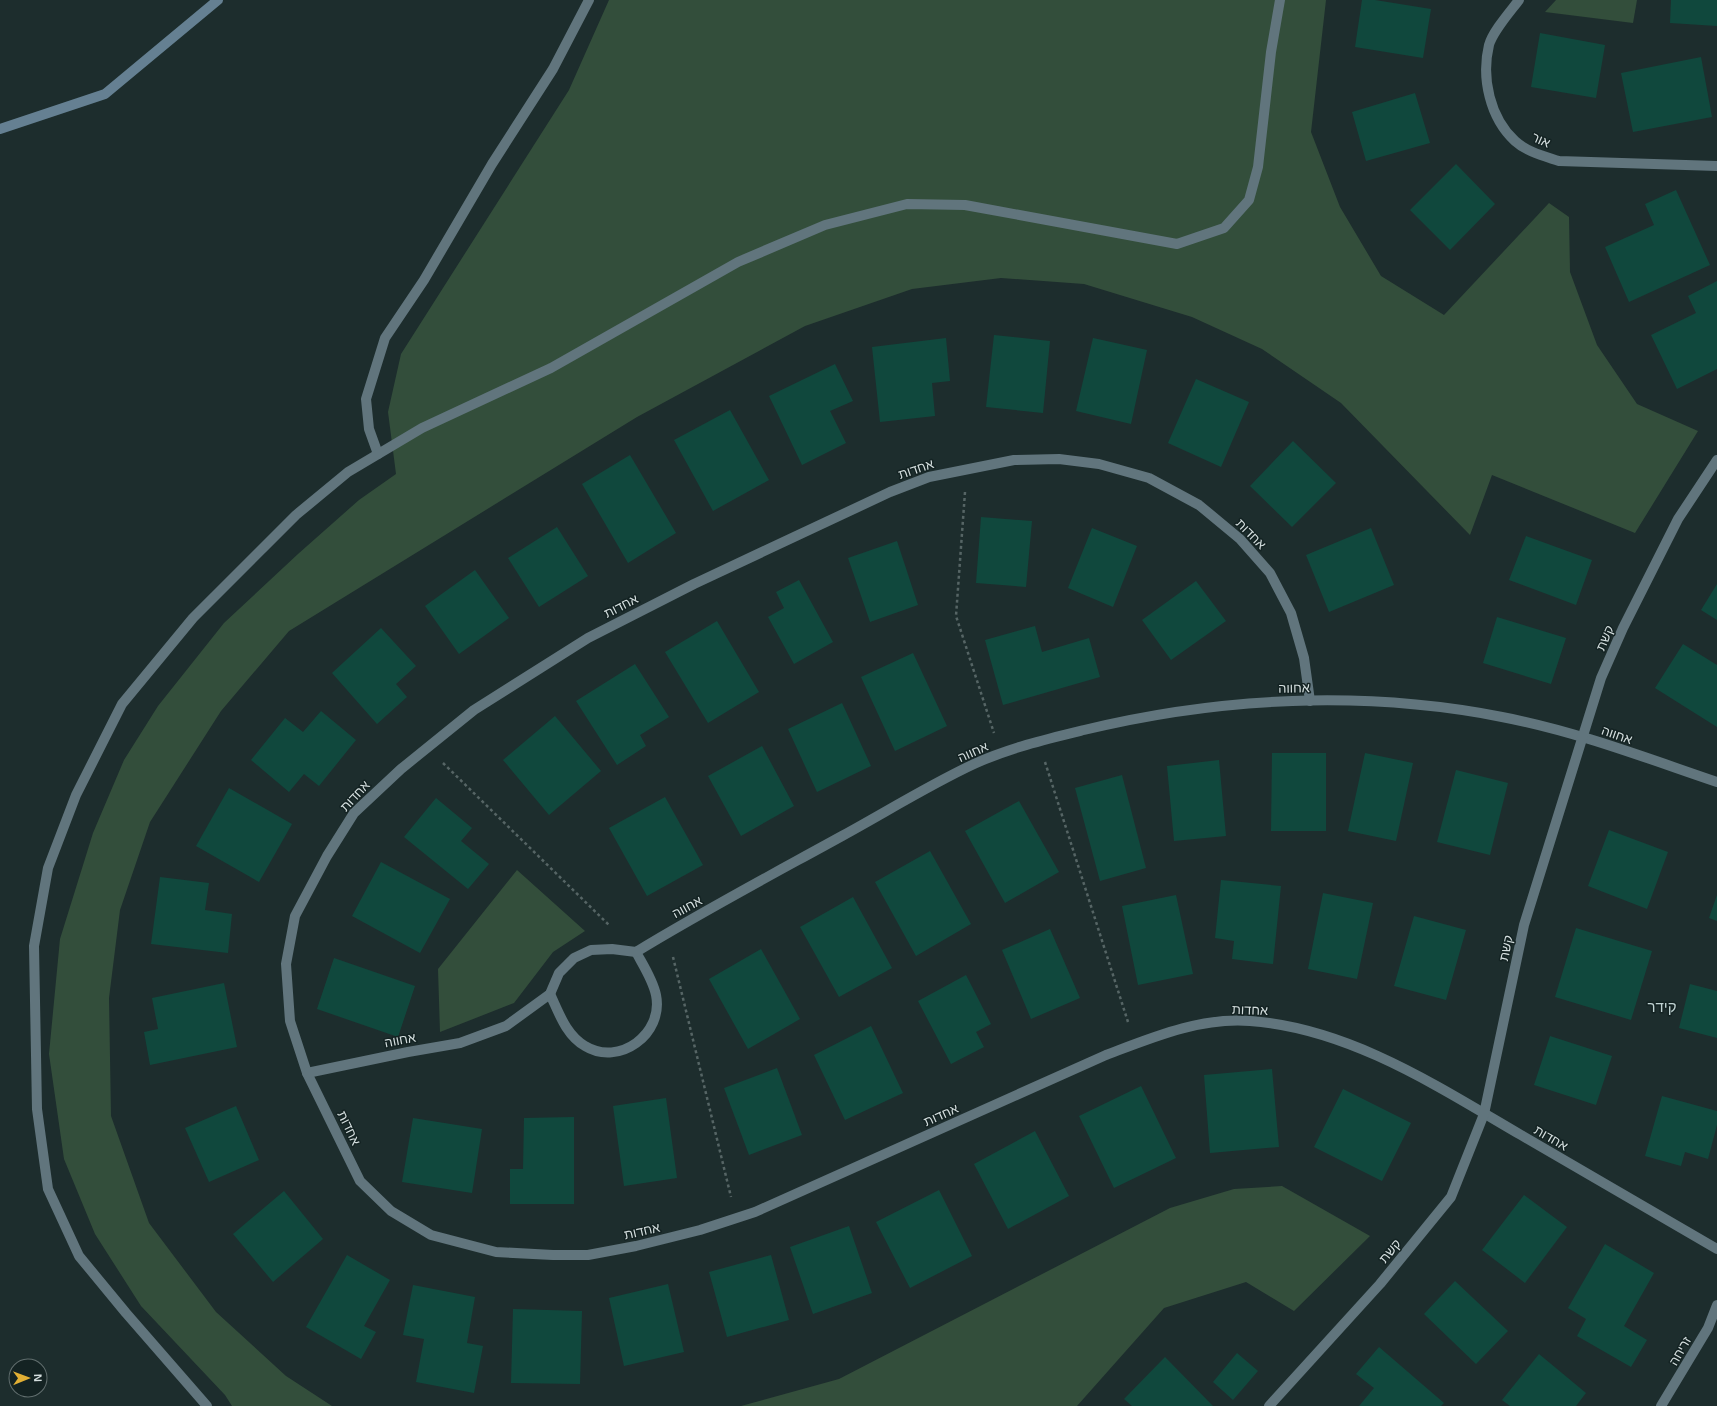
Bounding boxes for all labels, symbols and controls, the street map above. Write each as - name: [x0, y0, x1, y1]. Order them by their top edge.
- street label: אור: [1530, 129, 1552, 151]
- street label: אחדות: [896, 456, 936, 482]
- street label: אחדות: [1233, 516, 1269, 552]
- street label: אחדות: [601, 591, 641, 621]
- street label: קשת: [1593, 623, 1617, 653]
- street label: אחווה: [1278, 680, 1310, 696]
- street label: אחווה: [1600, 723, 1634, 747]
- street label: אחווה: [955, 739, 991, 765]
- street label: אחדות: [337, 778, 373, 814]
- street label: אחווה: [669, 893, 705, 921]
- street label: קשת: [1496, 934, 1516, 962]
- district label: קידר: [1647, 998, 1677, 1015]
- street label: אחדות: [1232, 1002, 1268, 1018]
- street label: אחווה: [383, 1030, 417, 1050]
- street label: אחדות: [921, 1101, 961, 1129]
- street label: אחדות: [334, 1108, 364, 1148]
- street label: אחדות: [1532, 1122, 1570, 1154]
- street label: אחדות: [623, 1220, 661, 1242]
- street label: קשת: [1376, 1236, 1404, 1266]
- street label: זריחה: [1666, 1333, 1695, 1368]
- north arrow: [8, 1358, 48, 1398]
- text: N: [32, 1374, 44, 1382]

